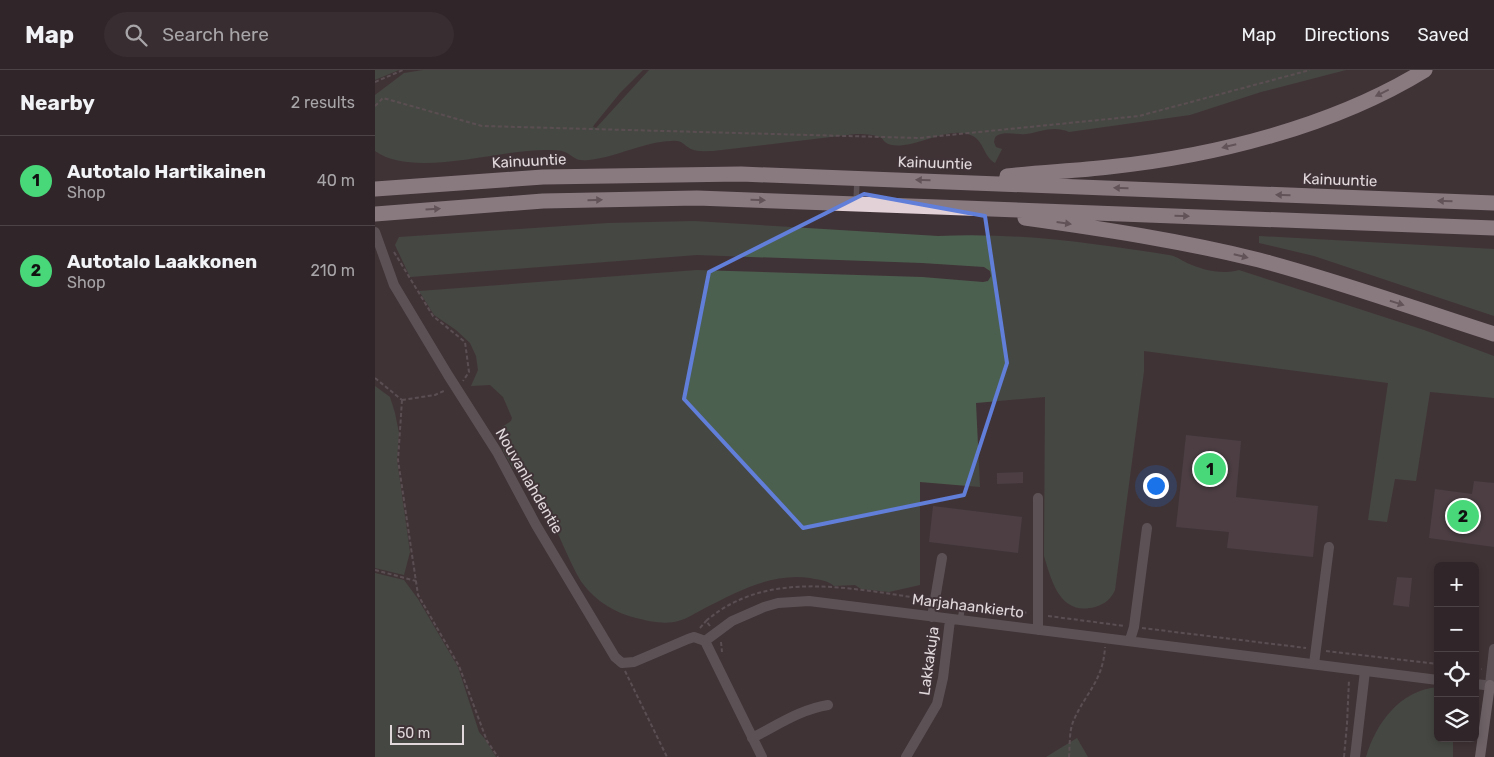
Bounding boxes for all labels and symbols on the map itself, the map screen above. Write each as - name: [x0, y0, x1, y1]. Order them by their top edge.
- one-way arrow: [1375, 89, 1390, 98]
- one-way arrow: [1222, 142, 1237, 150]
- street label: Kainuuntie: [491, 150, 567, 172]
- street label: Kainuuntie: [897, 153, 973, 173]
- street label: Kainuuntie: [1302, 170, 1378, 190]
- one-way arrow: [915, 176, 931, 184]
- one-way arrow: [1112, 184, 1128, 192]
- one-way arrow: [1275, 191, 1291, 199]
- one-way arrow: [587, 196, 603, 204]
- one-way arrow: [750, 197, 766, 205]
- one-way arrow: [1437, 197, 1453, 205]
- one-way arrow: [425, 205, 441, 213]
- one-way arrow: [1175, 212, 1191, 220]
- one-way arrow: [1057, 220, 1073, 228]
- one-way arrow: [1234, 252, 1249, 260]
- one-way arrow: [1390, 299, 1405, 307]
- street label: Nouvanlahdentie: [492, 425, 566, 537]
- pin: 1: [1194, 450, 1226, 488]
- your location: [1143, 473, 1169, 499]
- pin: 2: [1447, 497, 1479, 535]
- street label: Marjahaankierto: [911, 590, 1025, 622]
- street label: Lakkakuja: [915, 625, 943, 697]
- scale bar: [390, 722, 464, 745]

